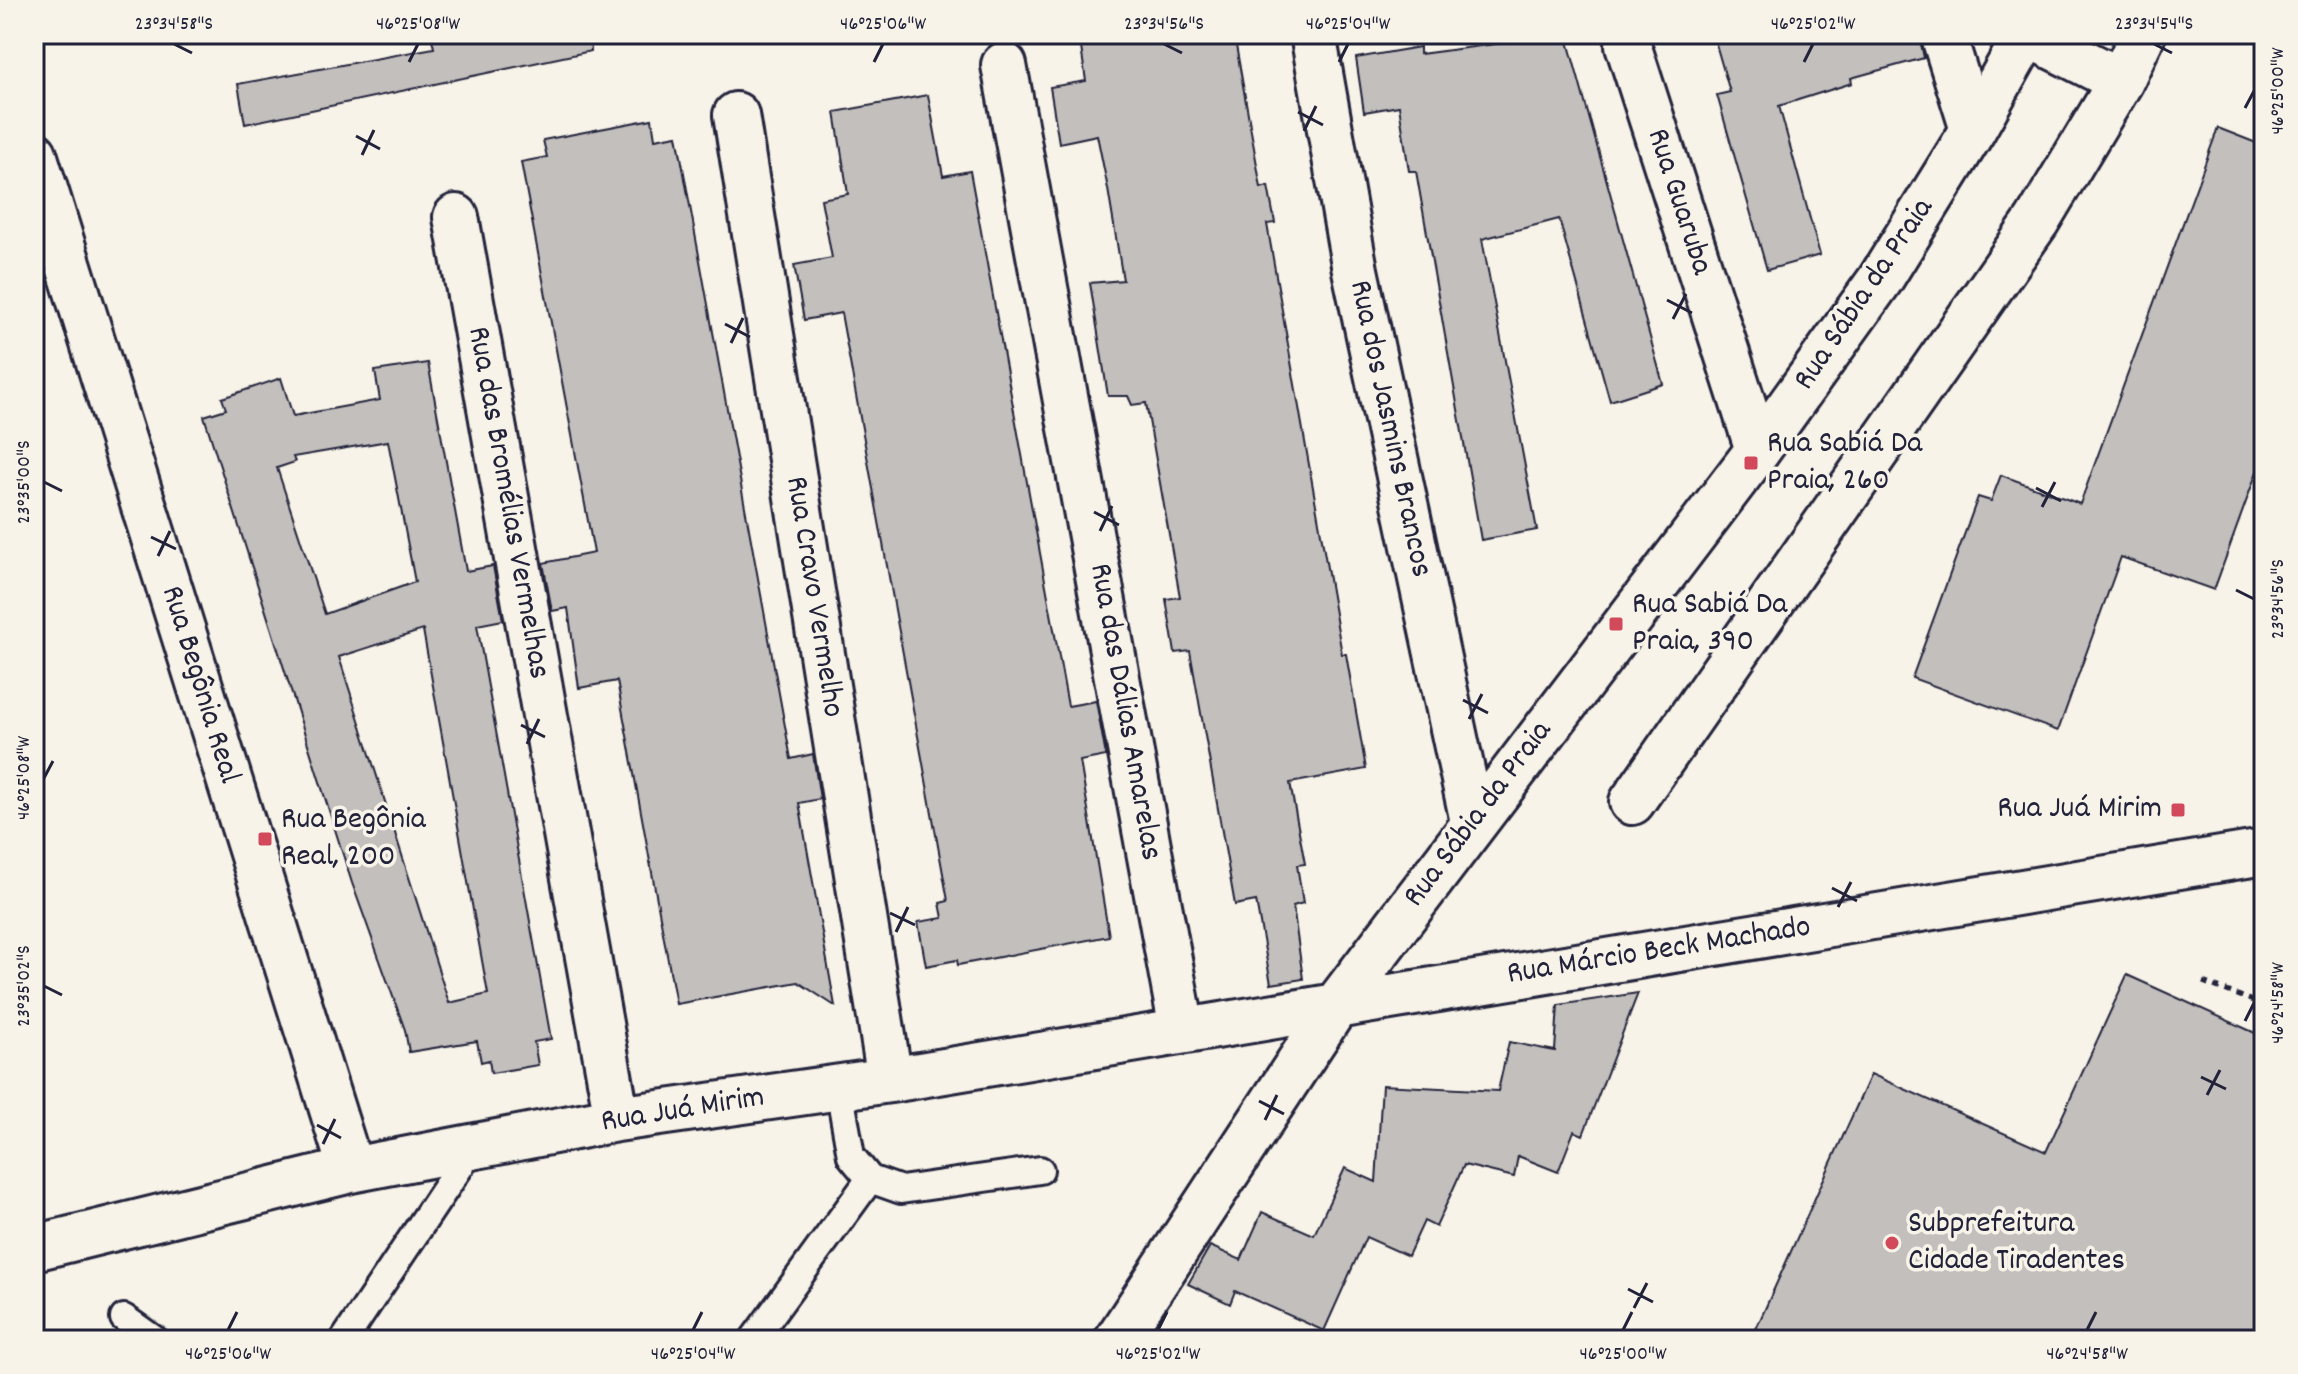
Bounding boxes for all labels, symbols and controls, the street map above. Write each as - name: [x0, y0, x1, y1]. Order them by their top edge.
- text: 23°34'58"S: [135, 11, 213, 39]
- text: 46°25'08"W: [376, 11, 461, 39]
- text: 46°25'06"W: [840, 11, 926, 39]
- text: 23°34'56"S: [1124, 11, 1204, 39]
- text: 46°25'04"W: [1306, 11, 1391, 39]
- text: 46°25'02"W: [1771, 11, 1856, 39]
- text: 23°34'54"S: [2115, 11, 2193, 39]
- text: 46°25'00"W: [2265, 47, 2293, 134]
- street label: Rua Guaruba: [1633, 123, 1724, 282]
- street label: Rua Sábia da Praia: [1783, 189, 1947, 400]
- street label: Rua dos Jasmins Brancos: [1335, 276, 1443, 582]
- street label: Rua das Bromélias Vermelhas: [453, 323, 561, 683]
- place label: Rua Sabiá Da Praia, 260: [1767, 422, 1923, 505]
- text: 23°35'00"S: [11, 440, 39, 524]
- marker: Rua Sabiá Da Praia, 260: [1742, 454, 1760, 472]
- street label: Rua Cravo Vermelho: [771, 473, 855, 721]
- text: 23°34'56"S: [2265, 559, 2293, 639]
- street label: Rua das Dálias Amarelas: [1075, 560, 1173, 864]
- street label: Rua Begônia Real: [147, 581, 251, 790]
- place label: Rua Sabiá Da Praia, 390: [1632, 583, 1788, 666]
- marker: Rua Sabiá Da Praia, 390: [1607, 615, 1625, 633]
- street label: Rua Sábia da Praia: [1393, 711, 1565, 918]
- text: 46°25'08"W: [11, 735, 39, 820]
- place label: Rua Juá Mirim: [1997, 787, 2162, 833]
- place label: Rua Begônia Real, 200: [281, 798, 427, 881]
- marker: Rua Juá Mirim: [2169, 801, 2187, 819]
- marker: Rua Begônia Real, 200: [256, 830, 274, 848]
- street label: Rua Márcio Beck Machado: [1504, 905, 1814, 999]
- text: 23°35'02"S: [11, 945, 39, 1027]
- text: 46°24'58"W: [2265, 962, 2293, 1044]
- street label: Rua Juá Mirim: [598, 1075, 768, 1147]
- place label: Subprefeitura Cidade Tiradentes: [1908, 1202, 2125, 1285]
- marker: Subprefeitura Cidade Tiradentes: [1883, 1234, 1901, 1252]
- text: 46°25'06"W: [185, 1341, 271, 1369]
- text: 46°25'04"W: [651, 1341, 736, 1369]
- text: 46°25'02"W: [1116, 1341, 1201, 1369]
- text: 46°25'00"W: [1580, 1341, 1667, 1369]
- text: 46°24'58"W: [2046, 1341, 2128, 1369]

